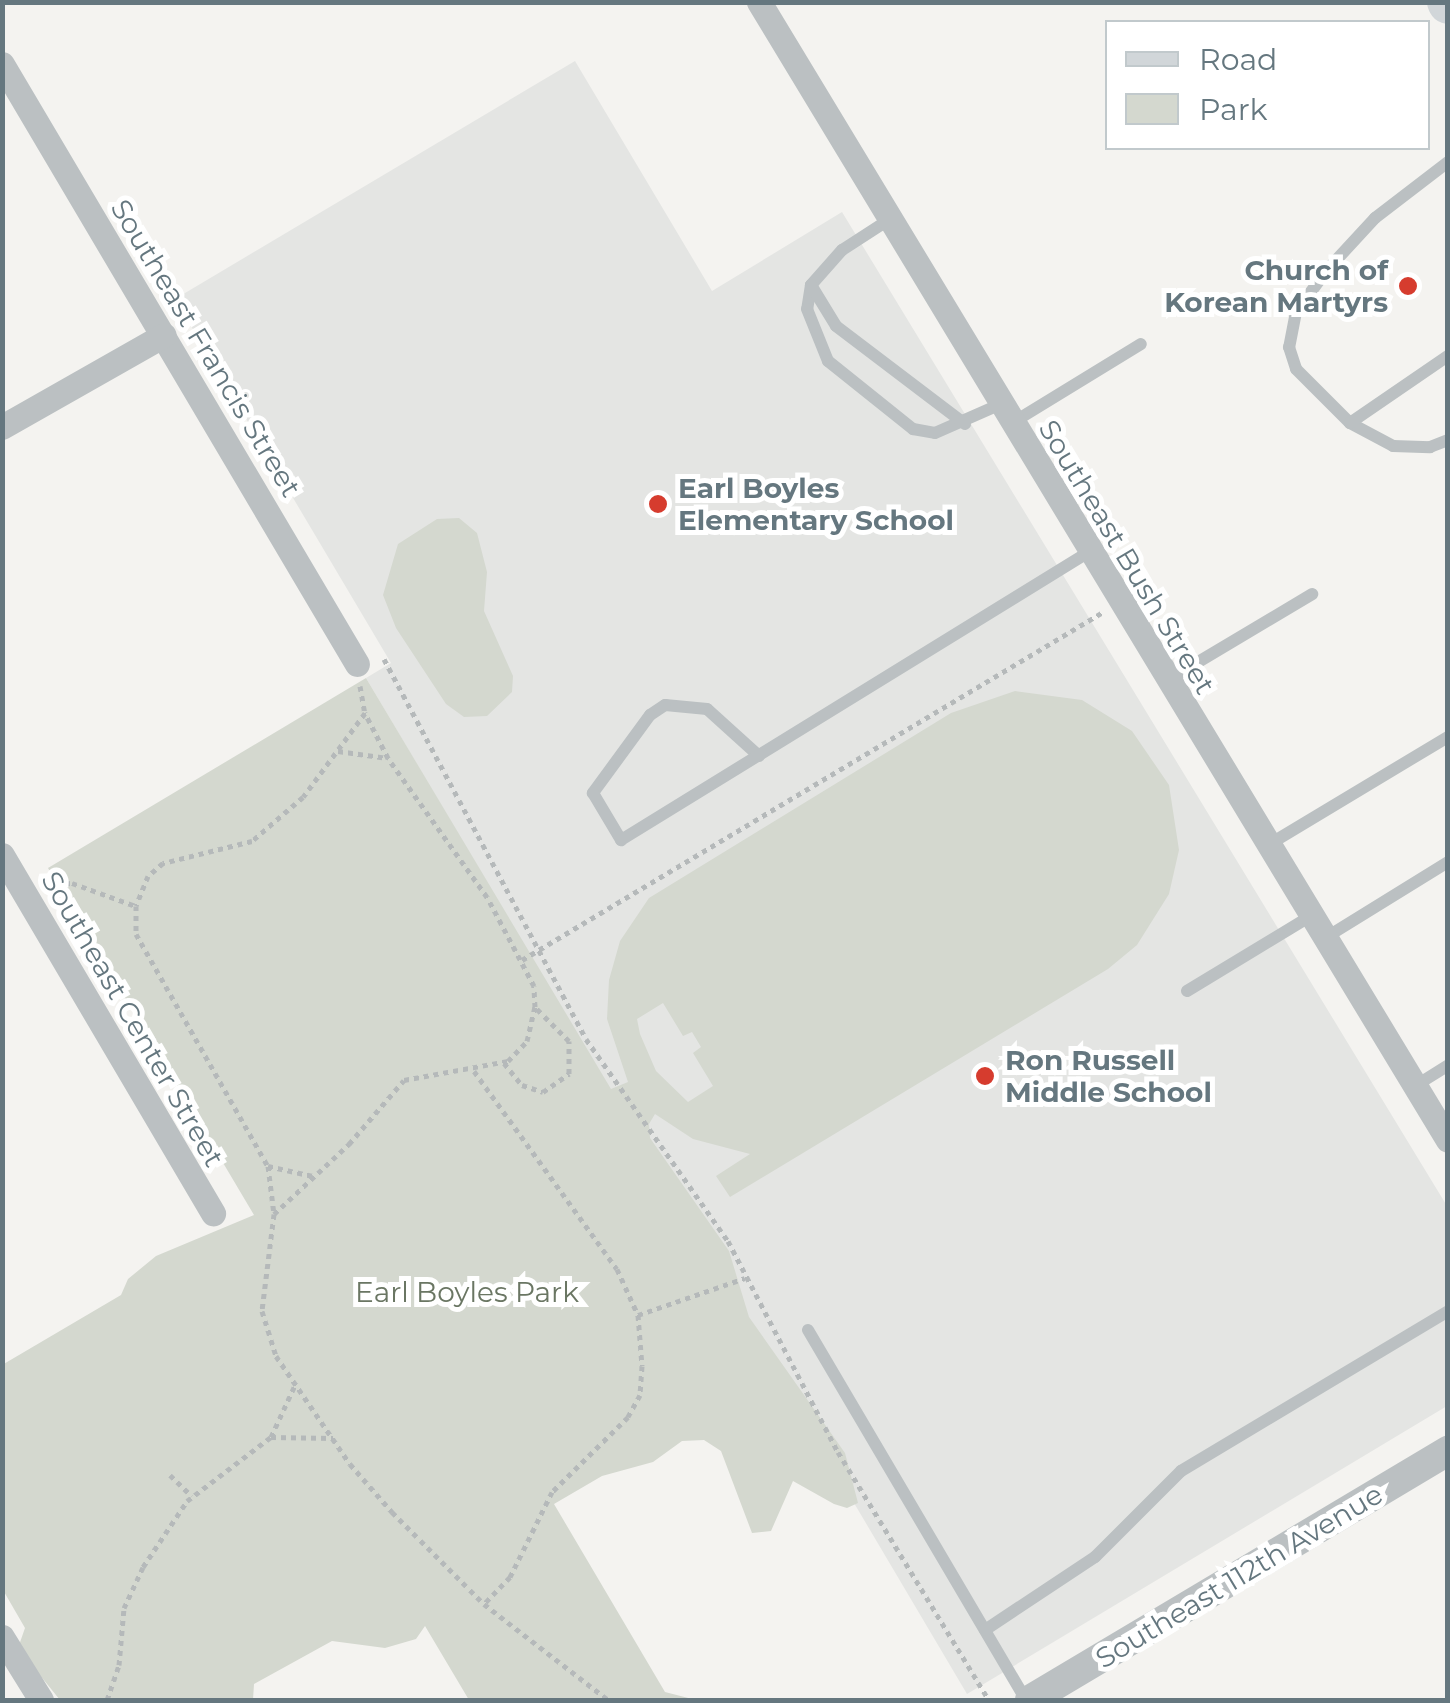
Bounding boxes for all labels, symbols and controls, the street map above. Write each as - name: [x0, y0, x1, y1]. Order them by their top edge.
- legend: [1105, 20, 1430, 150]
- text: Road: [1199, 41, 1277, 78]
- text: Park: [1199, 91, 1268, 128]
- street label: Southeast Francis Street: [104, 193, 308, 503]
- place label: Church of Korean Martyrs: [1164, 253, 1388, 319]
- marker: Church of Korean Martyrs: [1397, 275, 1419, 297]
- street label: Southeast Bush Street: [1032, 414, 1222, 700]
- place label: Earl Boyles Elementary School: [678, 471, 954, 537]
- marker: Earl Boyles Elementary School: [647, 493, 669, 515]
- street label: Southeast Center Street: [35, 865, 231, 1173]
- place label: Ron Russell Middle School: [1005, 1043, 1212, 1109]
- marker: Ron Russell Middle School: [974, 1065, 996, 1087]
- park label: Earl Boyles Park: [355, 1275, 579, 1309]
- street label: Southeast 112th Avenue: [1089, 1477, 1389, 1675]

